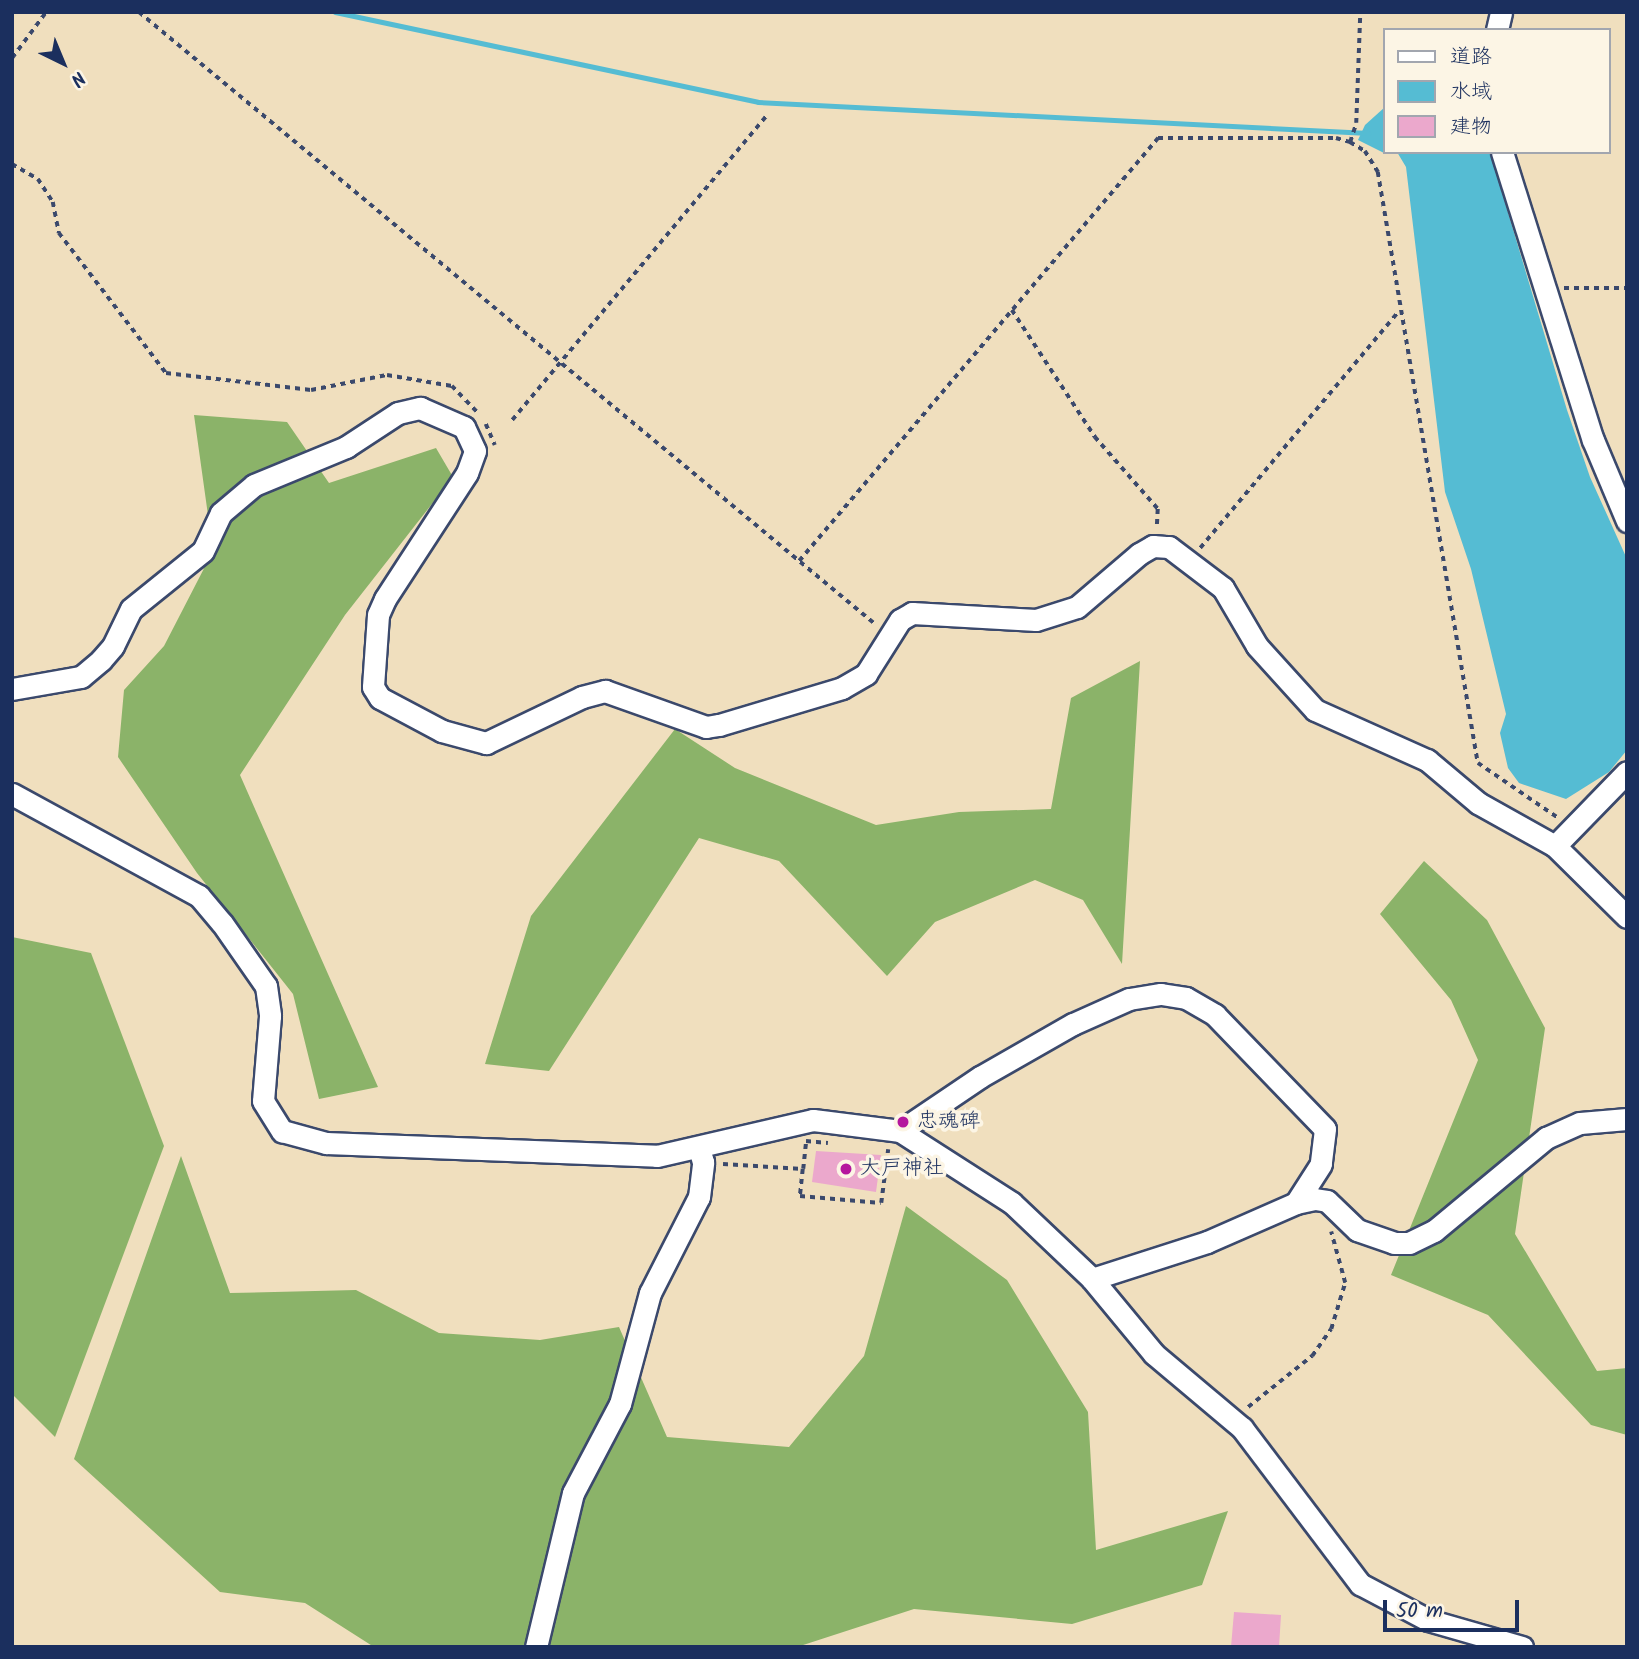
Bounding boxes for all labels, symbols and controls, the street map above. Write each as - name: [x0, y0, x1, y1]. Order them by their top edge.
- north arrow: [28, 28, 98, 98]
- legend: [1384, 28, 1611, 154]
- text: 道路: [1450, 41, 1492, 74]
- text: N: [63, 63, 92, 93]
- text: 水域: [1450, 76, 1492, 109]
- text: 建物: [1450, 111, 1492, 144]
- place label: 忠魂碑: [917, 1109, 980, 1135]
- marker: 忠魂碑: [895, 1114, 911, 1130]
- place label: 大戸神社: [860, 1156, 944, 1182]
- marker: 大戸神社: [838, 1161, 854, 1177]
- scale bar: [1387, 1586, 1524, 1630]
- text: 50 m: [1396, 1595, 1443, 1628]

